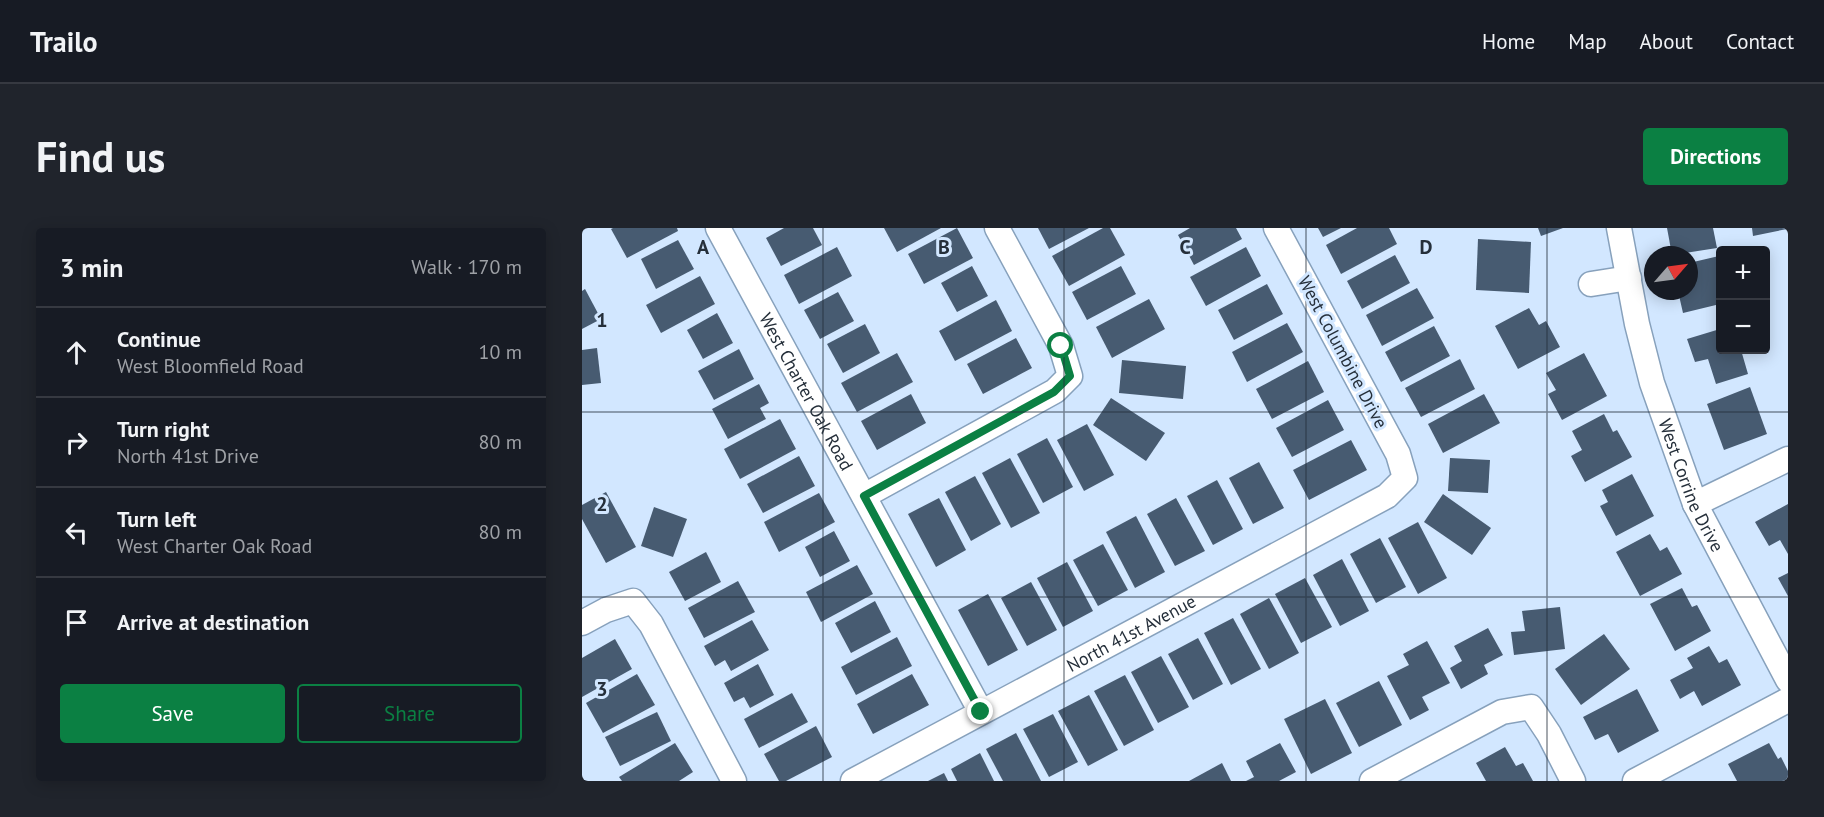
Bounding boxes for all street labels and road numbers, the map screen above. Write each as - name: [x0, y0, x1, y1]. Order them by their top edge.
- street label: West Columbine Drive: [1293, 272, 1393, 432]
- street label: West Charter Oak Road: [755, 309, 859, 474]
- street label: West Corrine Drive: [1654, 415, 1730, 556]
- street label: North 41st Avenue: [1062, 589, 1199, 677]

